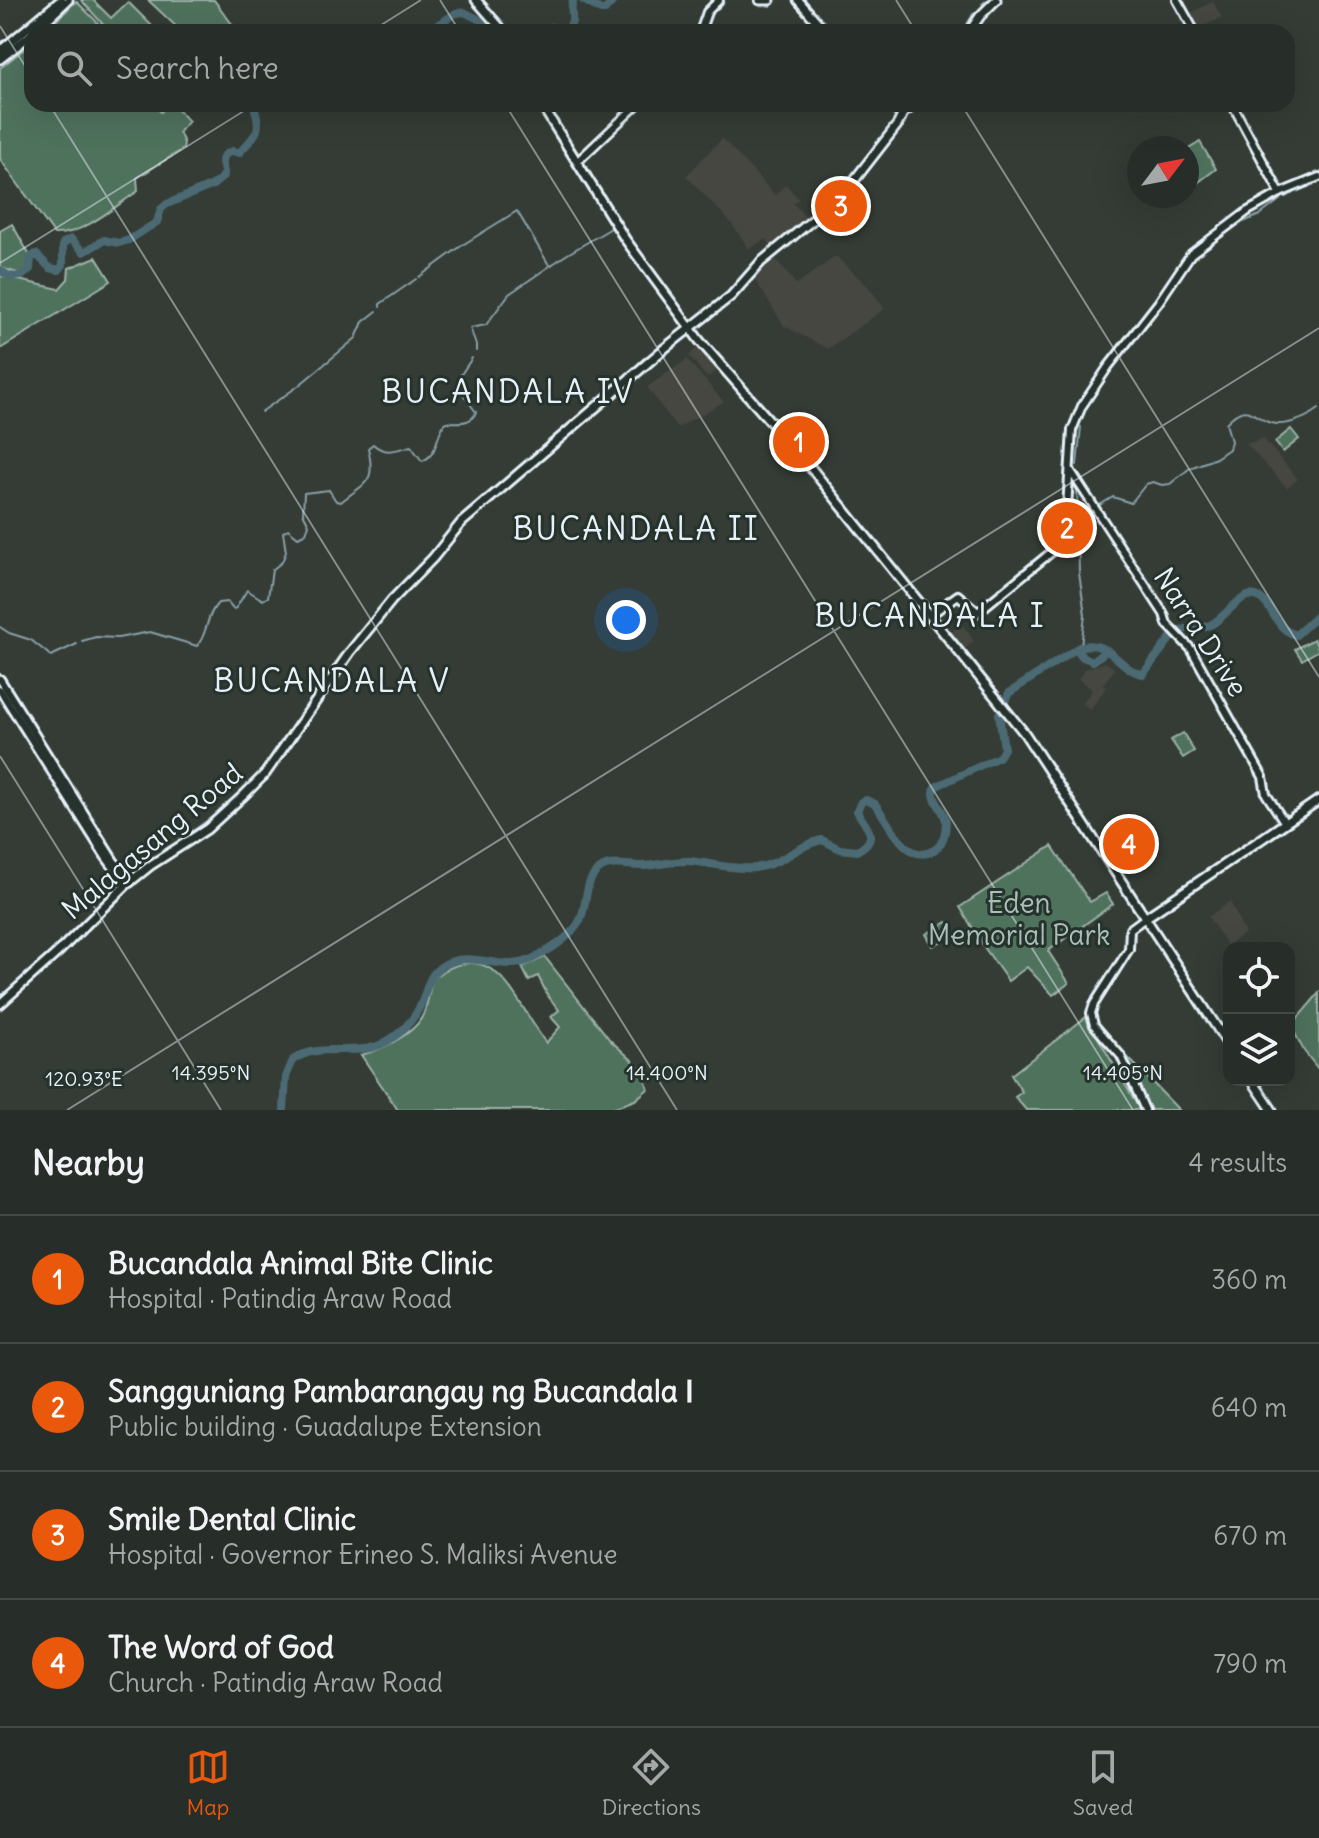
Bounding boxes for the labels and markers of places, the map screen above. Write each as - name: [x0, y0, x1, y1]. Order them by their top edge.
- pin: 3: [815, 176, 867, 236]
- pin: 1: [773, 412, 825, 472]
- pin: 2: [1041, 498, 1093, 558]
- pin: 4: [1103, 814, 1155, 874]

